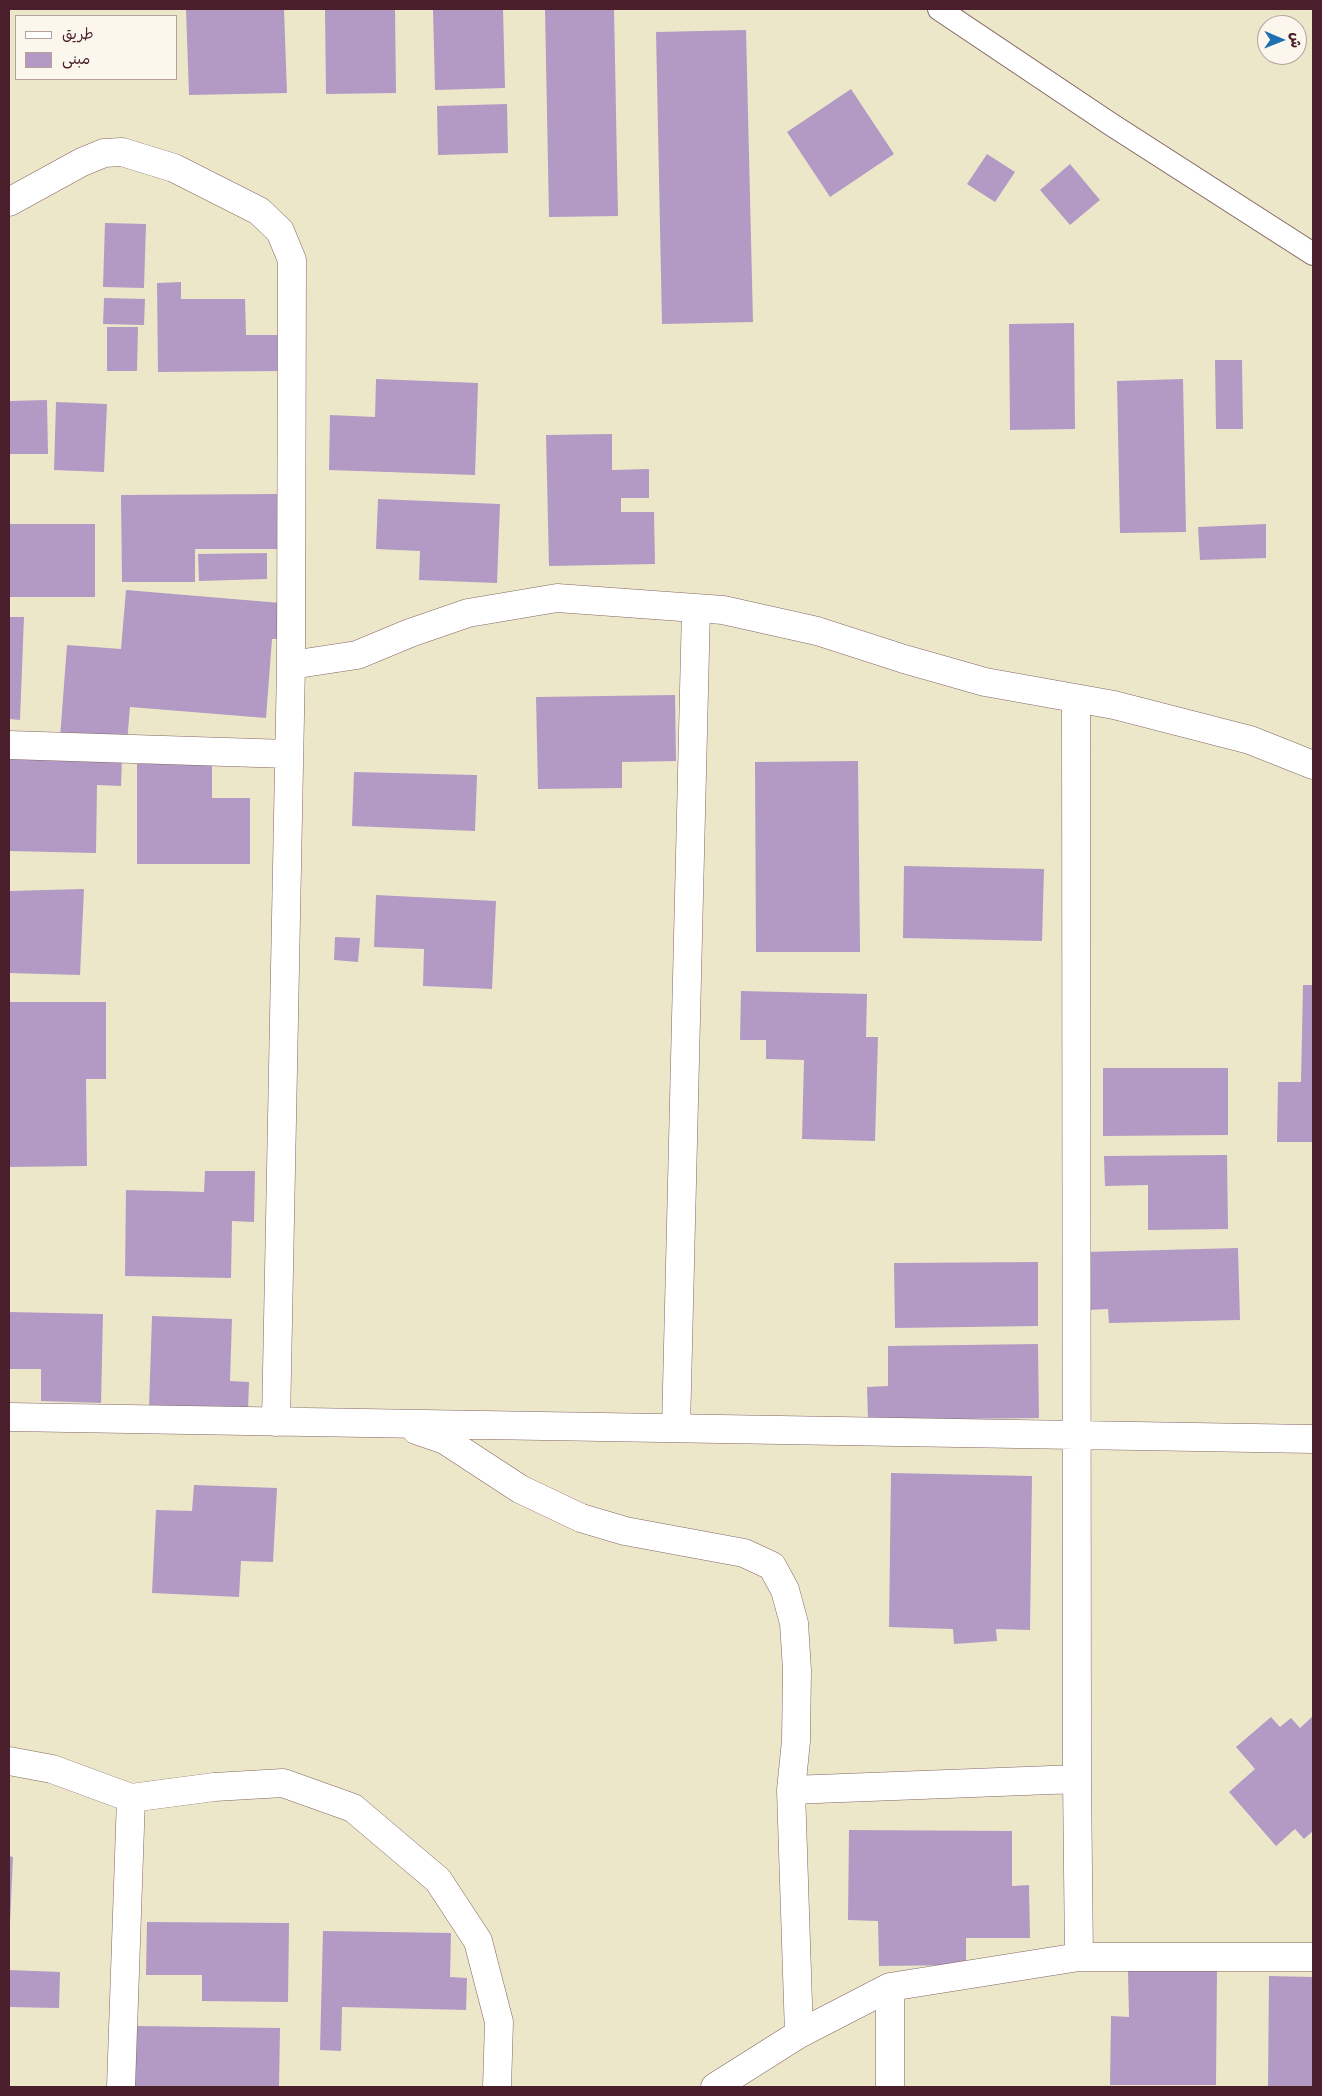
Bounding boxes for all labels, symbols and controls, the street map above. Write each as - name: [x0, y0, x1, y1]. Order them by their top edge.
- legend: [15, 15, 178, 80]
- north arrow: [1257, 15, 1307, 65]
- text: طريق: [62, 23, 94, 43]
- text: ش: [1287, 32, 1306, 48]
- text: مبنى: [62, 48, 90, 68]

